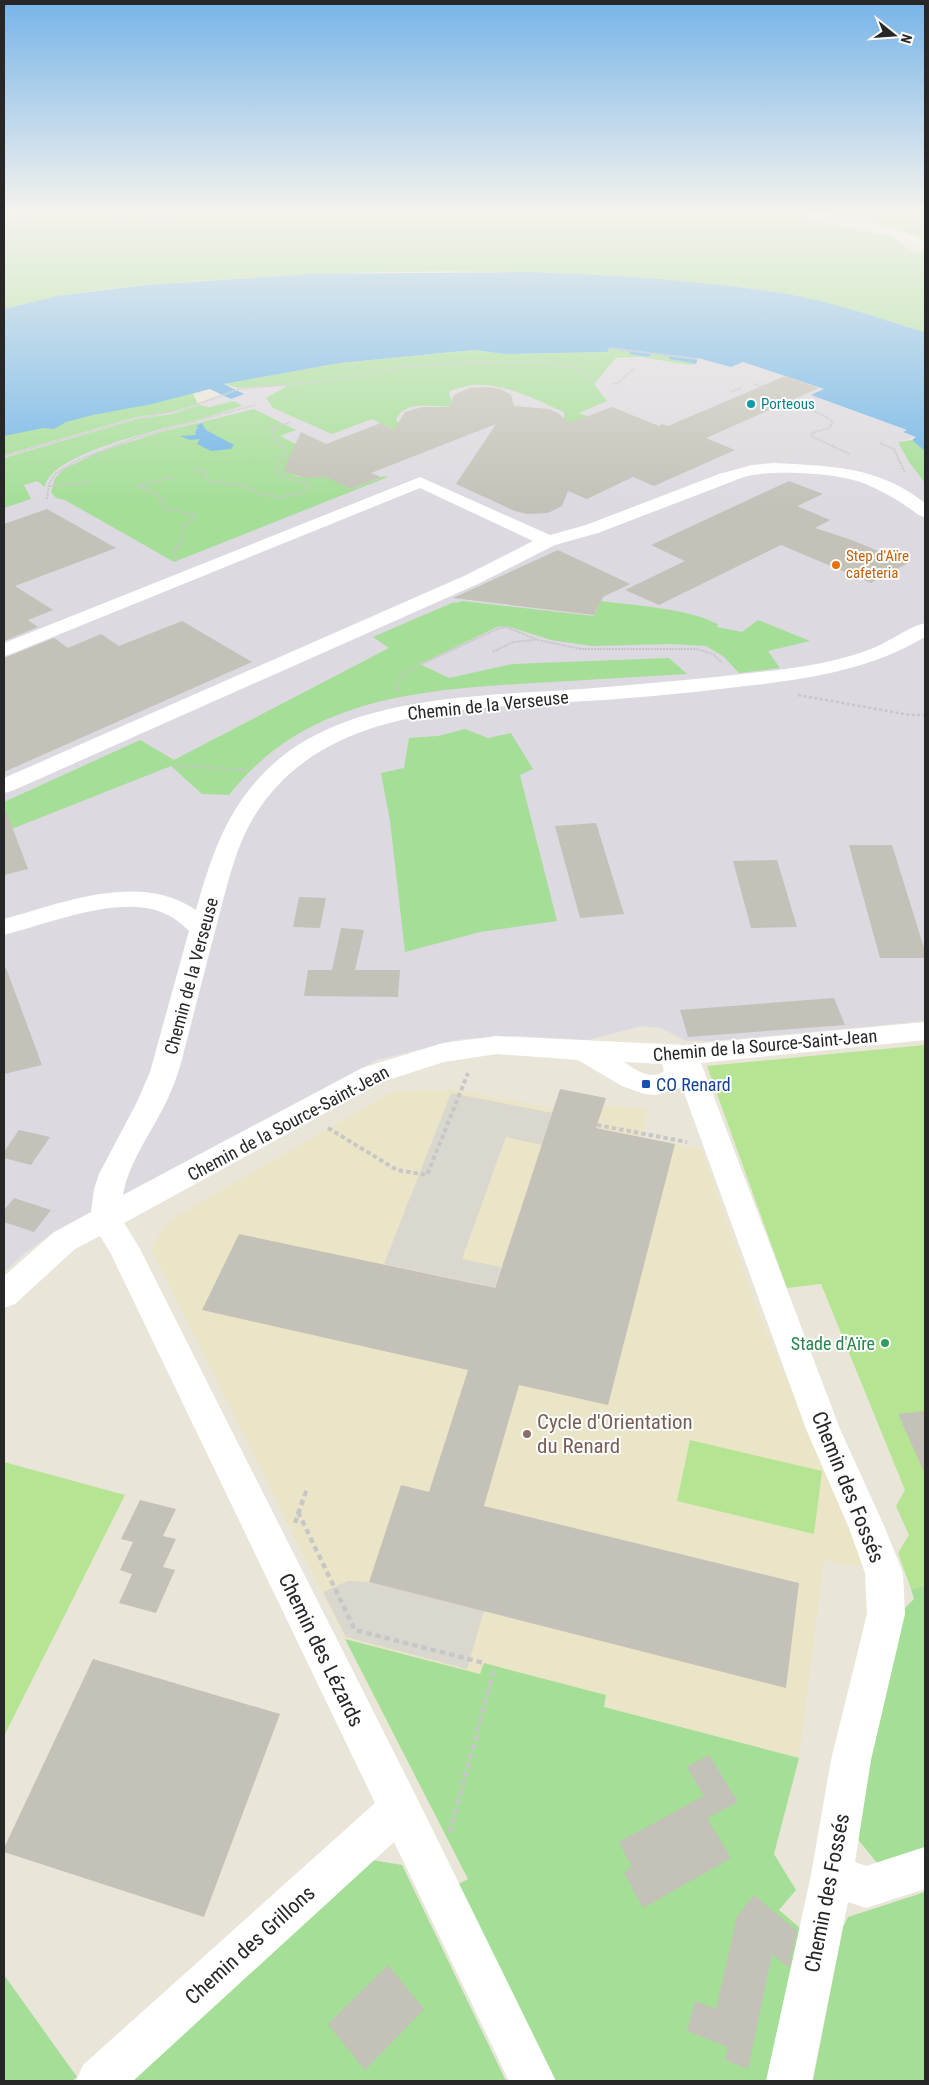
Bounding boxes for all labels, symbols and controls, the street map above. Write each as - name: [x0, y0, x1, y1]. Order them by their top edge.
- north arrow: [869, 10, 919, 60]
- text: N: [898, 32, 915, 45]
- place label: Porteous: [761, 395, 815, 413]
- marker: Porteous: [745, 398, 757, 410]
- place label: Step d'Aïre cafeteria: [846, 547, 909, 582]
- marker: Step d'Aïre cafeteria: [830, 559, 842, 571]
- street label: Chemin de la Verseuse: [406, 686, 570, 724]
- street label: Chemin de la Verseuse: [160, 895, 222, 1057]
- street label: Chemin de la Source-Saint-Jean: [652, 1025, 878, 1065]
- street label: Chemin de la Source-Saint-Jean: [184, 1061, 392, 1185]
- place label: CO Renard: [656, 1074, 731, 1095]
- marker: CO Renard: [640, 1078, 652, 1090]
- place label: Stade d'Aïre: [791, 1333, 875, 1354]
- marker: Stade d'Aïre: [879, 1337, 891, 1349]
- street label: Chemin des Fossés: [807, 1408, 889, 1566]
- place label: Cycle d'Orientation du Renard: [537, 1410, 693, 1458]
- marker: Cycle d'Orientation du Renard: [521, 1428, 533, 1440]
- street label: Chemin des Lézards: [274, 1569, 368, 1731]
- street label: Chemin des Fossés: [800, 1812, 854, 1974]
- street label: Chemin des Grillons: [180, 1881, 320, 2009]

